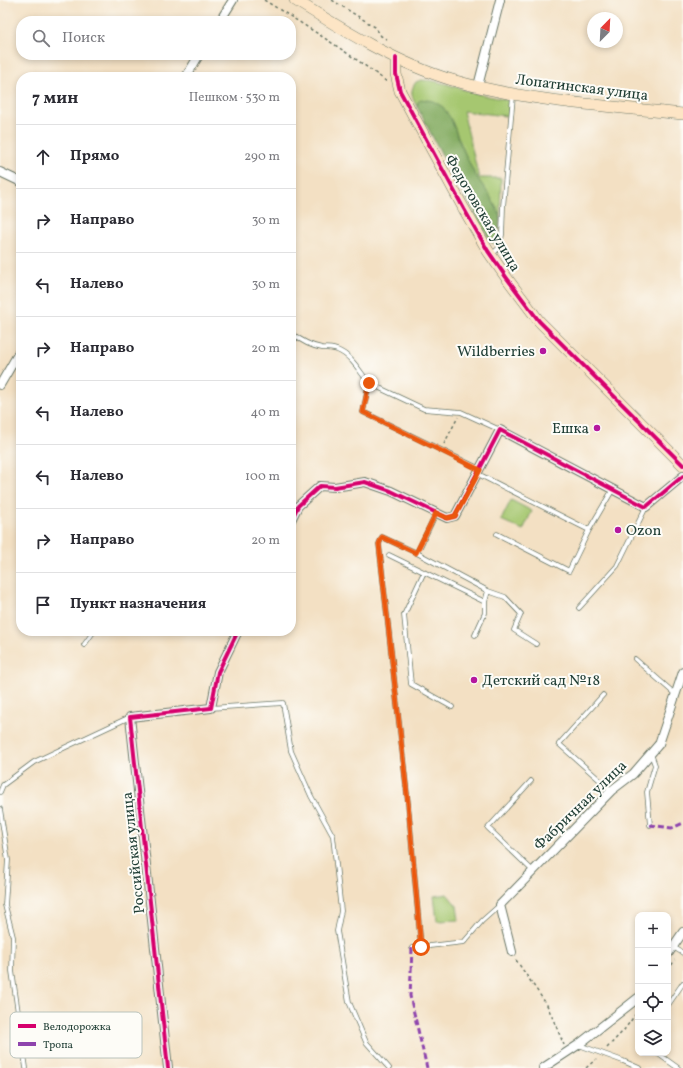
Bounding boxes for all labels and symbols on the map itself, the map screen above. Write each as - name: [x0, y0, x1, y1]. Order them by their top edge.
- north arrow: [587, 12, 623, 48]
- street label: Лопатинская улица: [514, 70, 649, 107]
- street label: Федотовская улица: [438, 151, 525, 276]
- place label: Wildberries: [457, 342, 535, 363]
- marker: Wildberries: [538, 346, 548, 356]
- route end: [360, 374, 378, 392]
- place label: Ешка: [552, 419, 589, 440]
- marker: Ешка: [592, 423, 602, 433]
- place label: Ozon: [626, 521, 661, 542]
- marker: Ozon: [613, 525, 623, 535]
- place label: Детский сад №18: [482, 671, 600, 692]
- marker: Детский сад №18: [469, 675, 479, 685]
- street label: Фабричная улица: [530, 756, 632, 856]
- street label: Российская улица: [118, 791, 151, 915]
- route start: [412, 938, 430, 956]
- legend: [10, 1012, 142, 1058]
- text: Велодорожка: [43, 1020, 112, 1035]
- text: Тропа: [43, 1038, 74, 1053]

